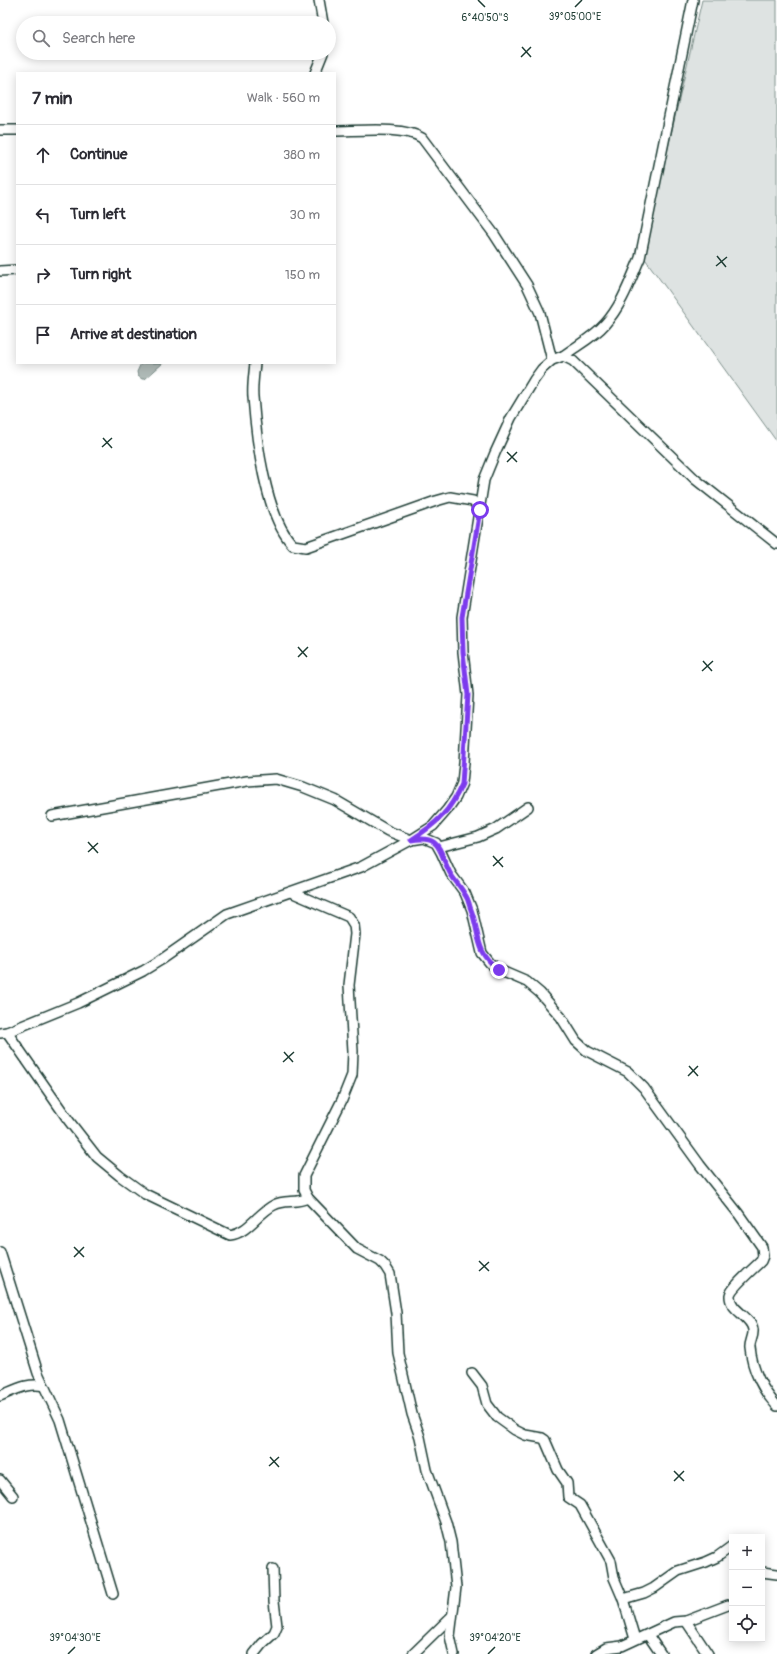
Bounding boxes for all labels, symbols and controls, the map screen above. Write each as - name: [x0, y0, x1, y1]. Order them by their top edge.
- text: 39°05'00"E: [549, 11, 601, 23]
- text: 6°40'50"S: [462, 12, 509, 24]
- search box: [16, 16, 336, 60]
- icon: search: [30, 27, 52, 49]
- text: Search here: [62, 29, 135, 48]
- text: 7 min: [32, 88, 72, 109]
- text: Walk · 560 m: [247, 90, 320, 106]
- icon: ahead: [32, 144, 54, 166]
- text: Continue: [70, 145, 128, 164]
- text: 380 m: [283, 147, 320, 163]
- icon: left: [32, 204, 54, 226]
- text: Turn left: [70, 205, 126, 224]
- text: 30 m: [290, 207, 320, 223]
- icon: right: [32, 264, 54, 286]
- text: Turn right: [70, 265, 131, 284]
- text: 150 m: [285, 267, 320, 283]
- icon: arrive: [32, 324, 54, 346]
- text: Arrive at destination: [70, 325, 197, 344]
- route start: [471, 501, 489, 519]
- route end: [490, 961, 508, 979]
- map controls: [729, 1534, 765, 1642]
- button: +: [729, 1534, 765, 1570]
- button: −: [729, 1570, 765, 1606]
- button: locate: [729, 1606, 765, 1642]
- text: 39°04'30"E: [49, 1632, 101, 1644]
- text: 39°04'20"E: [469, 1632, 521, 1644]

